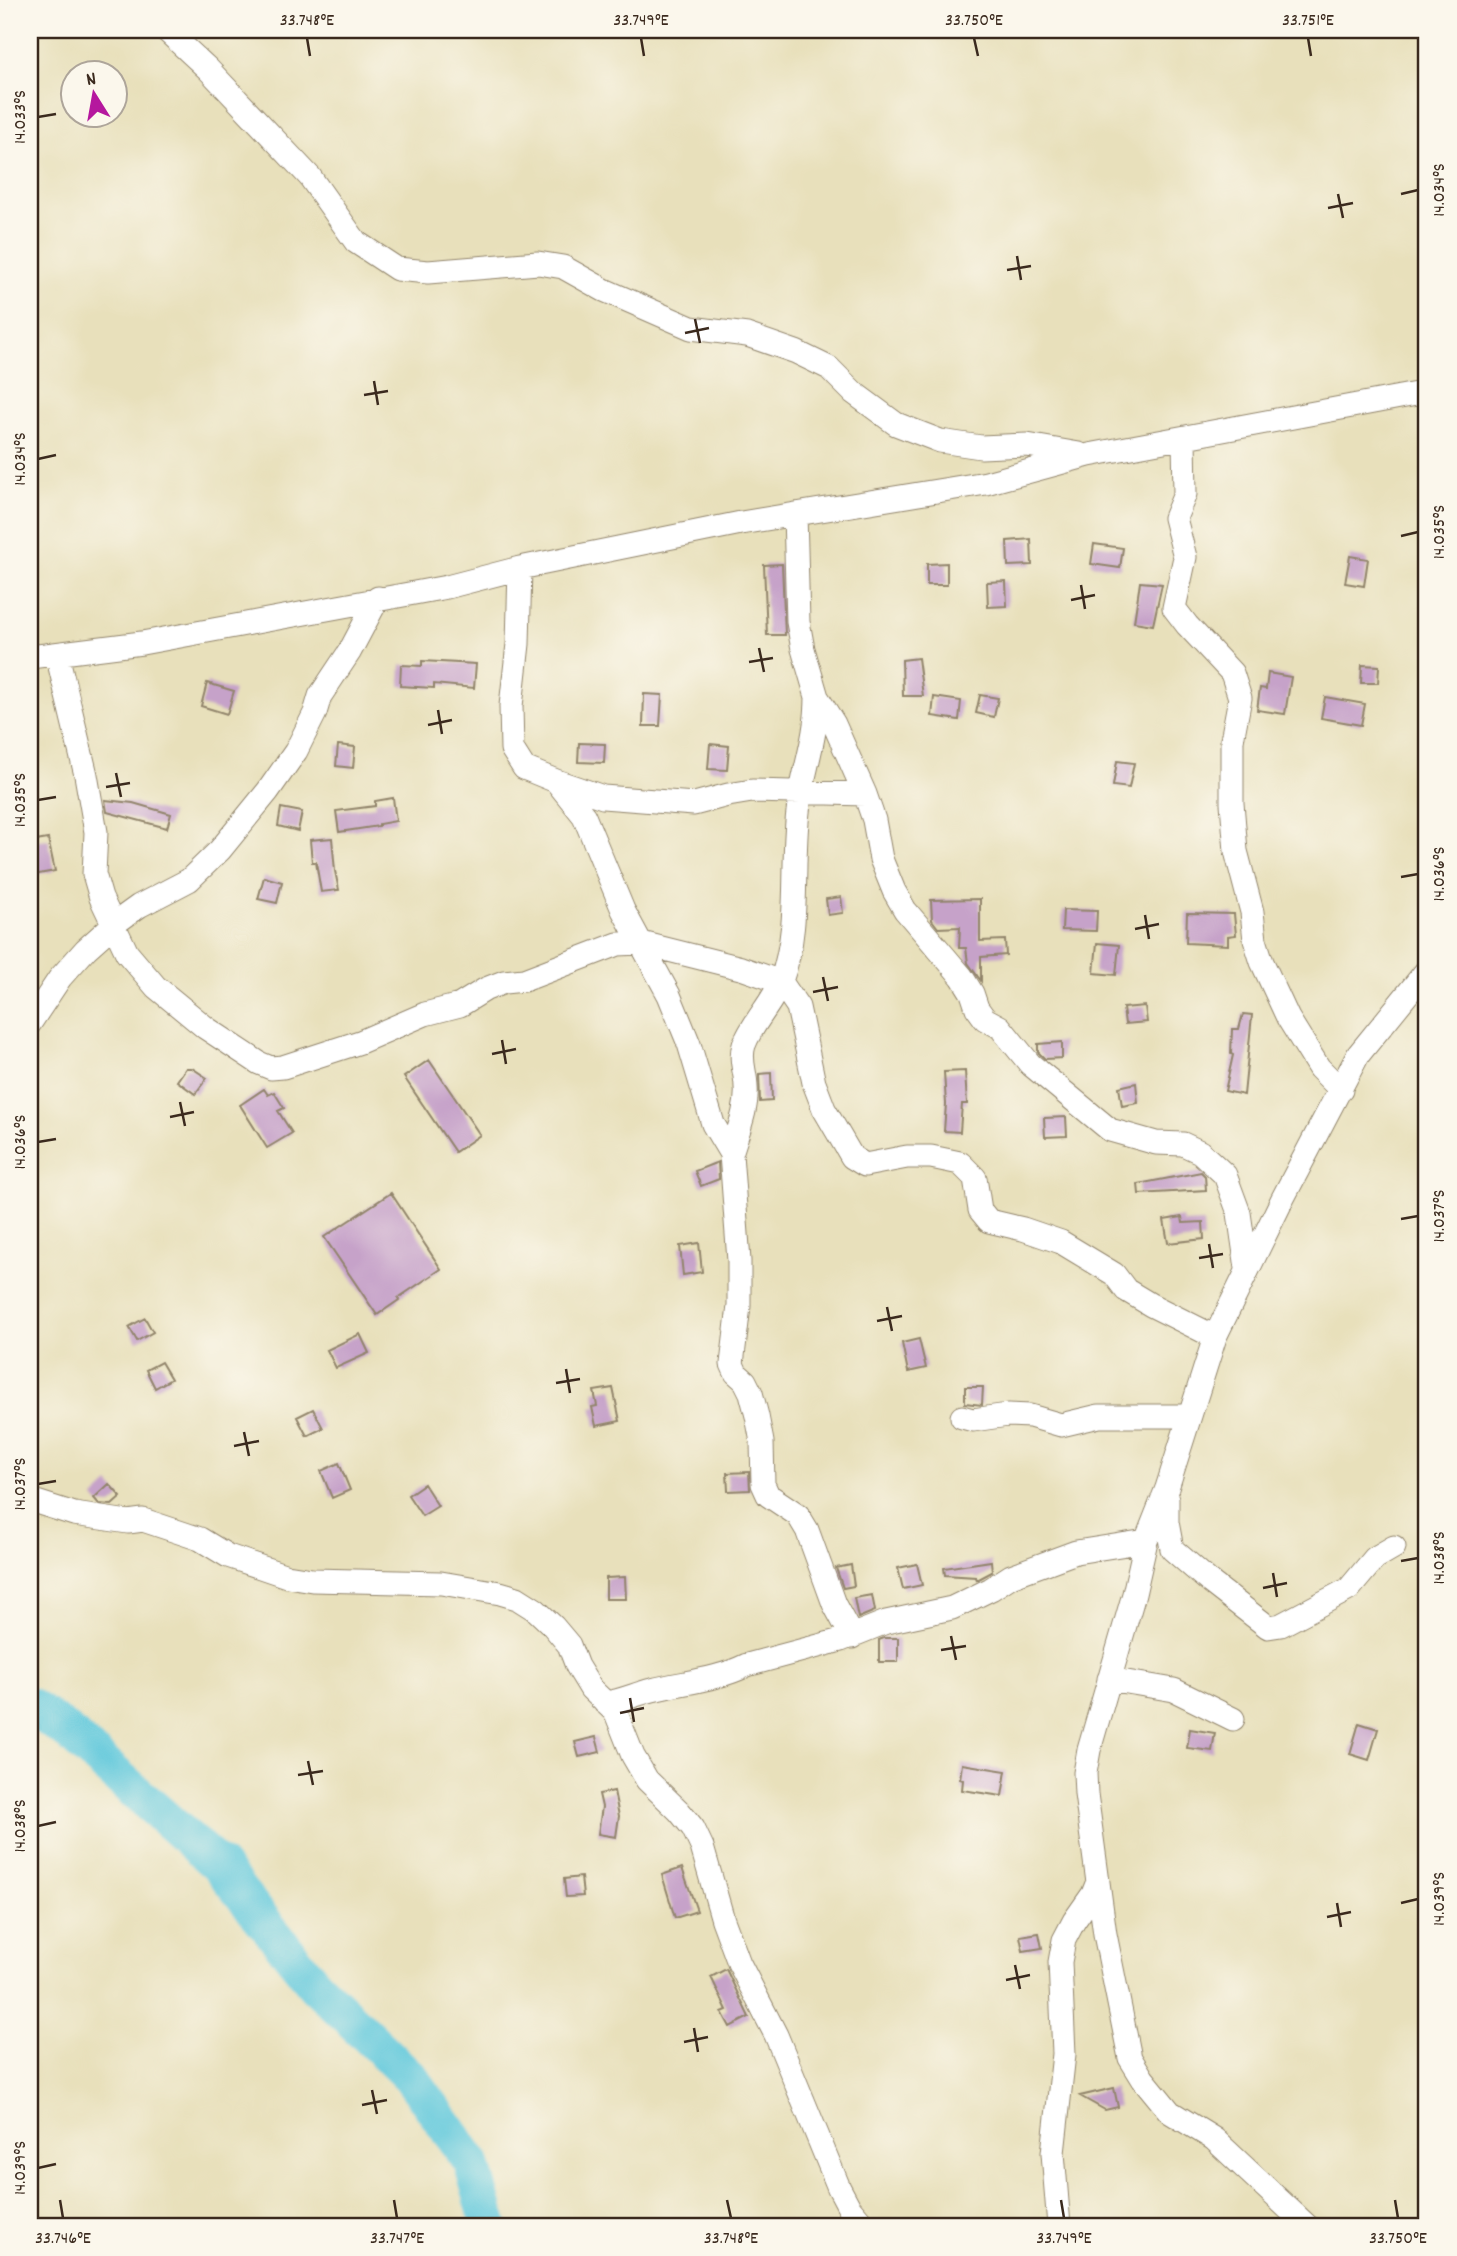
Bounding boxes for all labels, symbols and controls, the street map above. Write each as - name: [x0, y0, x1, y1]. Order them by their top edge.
- text: 33.748°E: [280, 9, 334, 34]
- text: 33.749°E: [613, 9, 669, 34]
- text: 33.750°E: [945, 9, 1003, 34]
- text: 33.751°E: [1282, 9, 1334, 34]
- north arrow: [60, 60, 130, 130]
- text: N: [84, 67, 99, 95]
- text: 14.033°S: [9, 90, 34, 144]
- text: 14.034°S: [1428, 163, 1453, 217]
- text: 14.034°S: [9, 432, 34, 486]
- text: 14.035°S: [1428, 505, 1453, 559]
- text: 14.035°S: [9, 773, 34, 827]
- text: 14.036°S: [1428, 847, 1453, 901]
- text: 14.036°S: [9, 1115, 34, 1169]
- text: 14.037°S: [1428, 1190, 1453, 1242]
- text: 14.037°S: [9, 1458, 34, 1510]
- text: 14.038°S: [1428, 1531, 1453, 1585]
- text: 14.038°S: [9, 1799, 34, 1853]
- text: 14.039°S: [1428, 1872, 1453, 1926]
- text: 14.039°S: [9, 2141, 34, 2195]
- text: 33.746°E: [35, 2227, 91, 2252]
- text: 33.747°E: [370, 2227, 424, 2252]
- text: 33.748°E: [704, 2227, 758, 2252]
- text: 33.749°E: [1036, 2227, 1092, 2252]
- text: 33.750°E: [1369, 2227, 1427, 2252]

